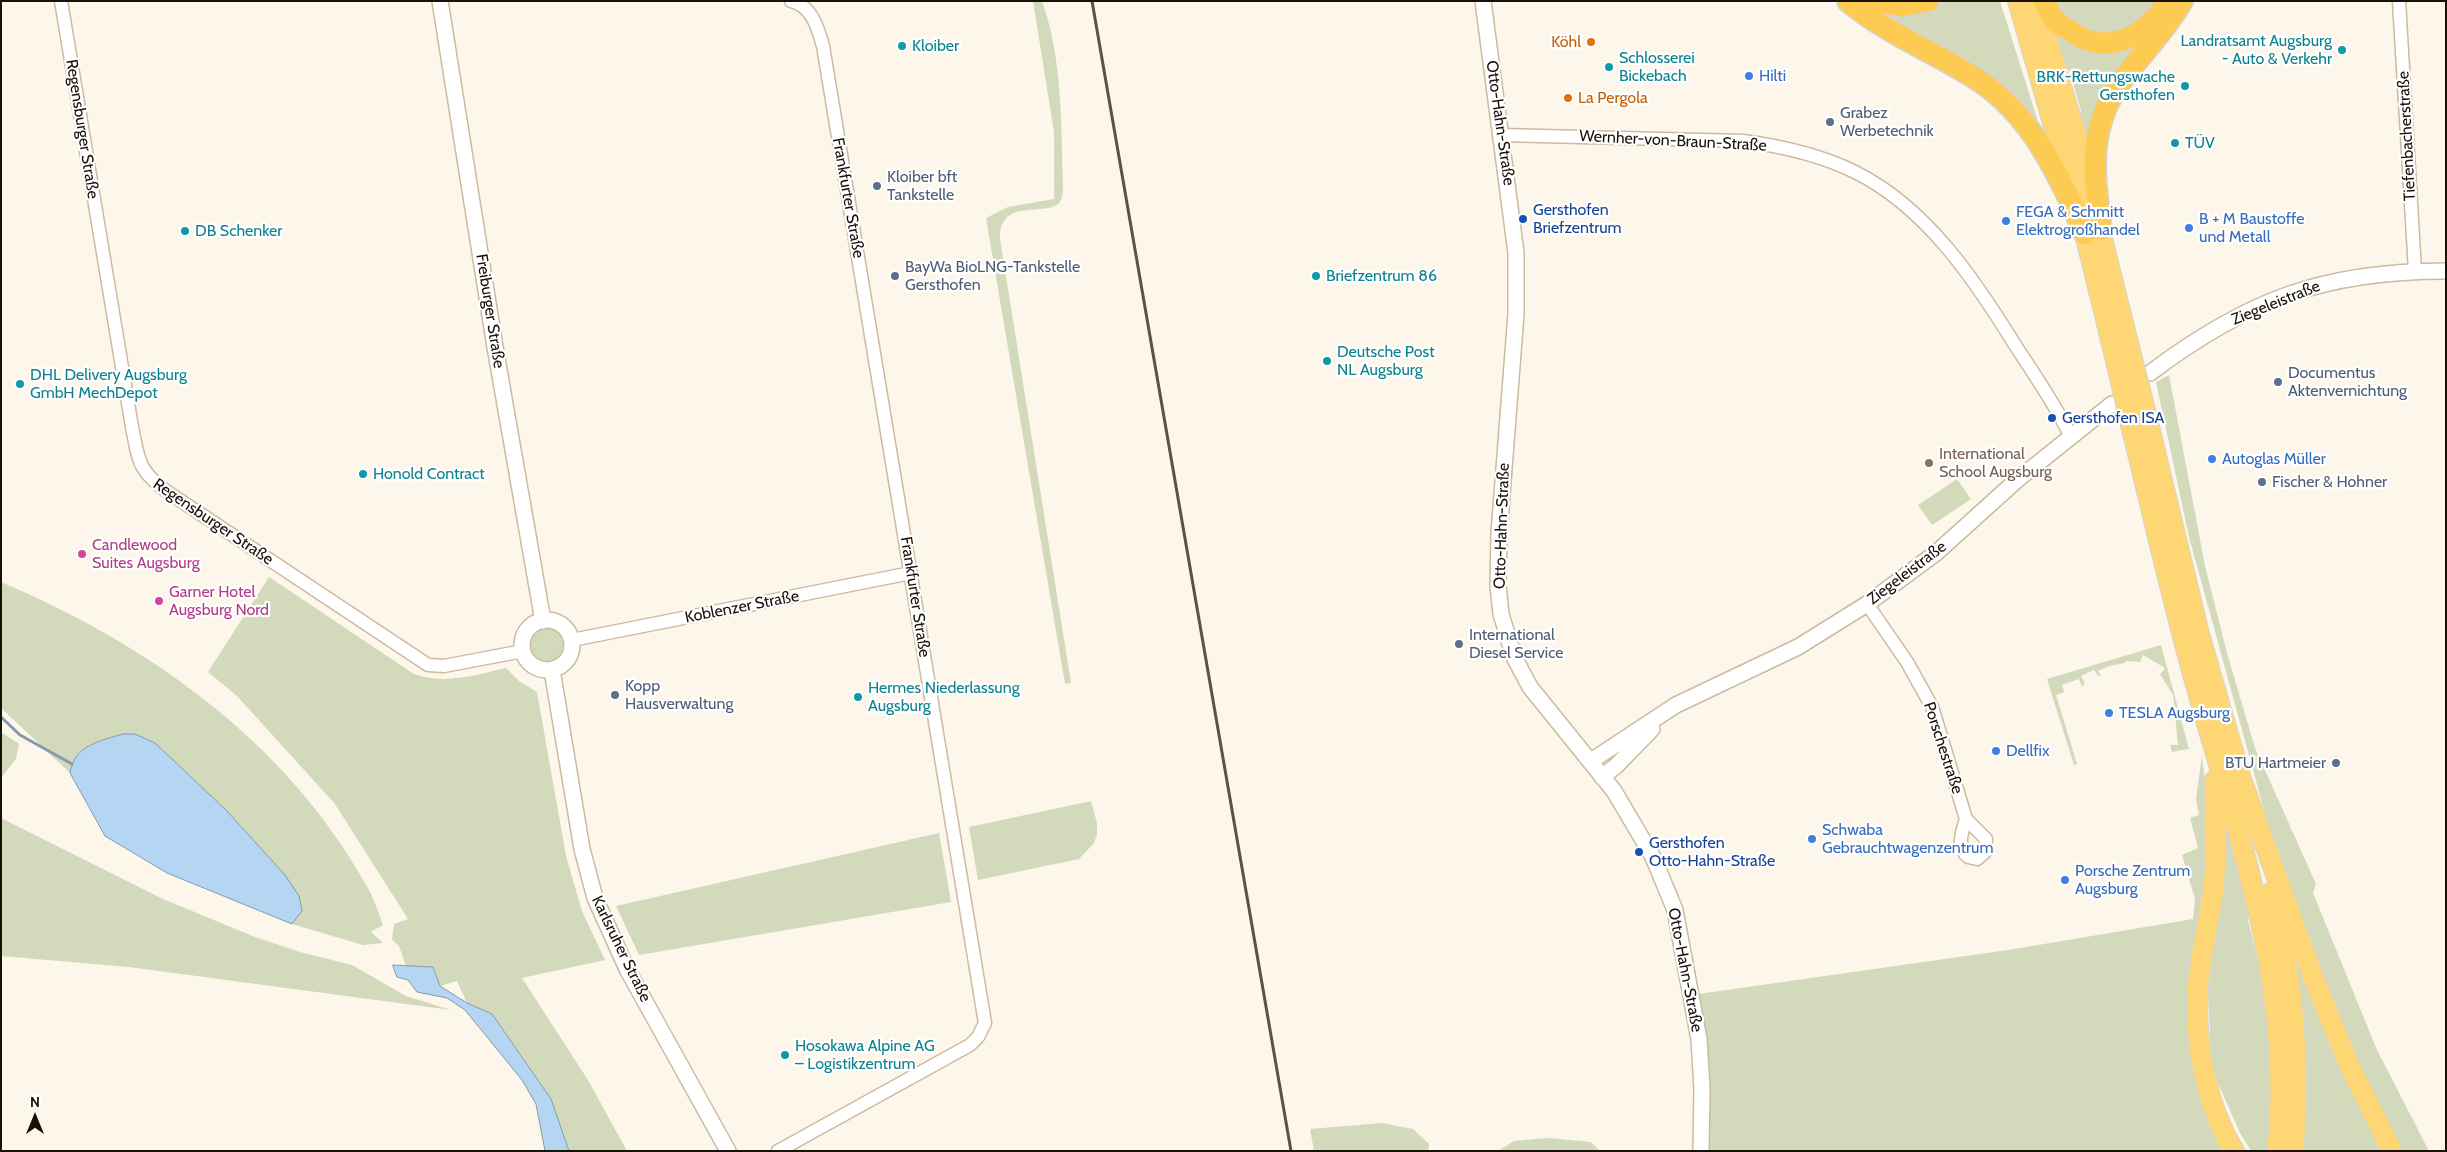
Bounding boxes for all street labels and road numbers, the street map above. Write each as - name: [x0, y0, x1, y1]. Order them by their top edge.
- street label: Regensburger Straße: [62, 58, 102, 200]
- street label: Otto-Hahn-Straße: [1482, 59, 1518, 187]
- street label: Tiefenbacherstraße: [2394, 71, 2420, 201]
- street label: Wernher-von-Braun-Straße: [1579, 126, 1767, 156]
- street label: Frankfurter Straße: [828, 136, 868, 260]
- street label: Freiburger Straße: [471, 252, 509, 370]
- street label: Ziegeleistraße: [2229, 277, 2323, 329]
- street label: Otto-Hahn-Straße: [1490, 463, 1514, 589]
- street label: Regensburger Straße: [149, 475, 277, 569]
- street label: Frankfurter Straße: [896, 535, 934, 659]
- street label: Ziegeleistraße: [1864, 537, 1950, 609]
- street label: Koblenzer Straße: [683, 587, 801, 627]
- street label: Porschestraße: [1919, 700, 1967, 796]
- street label: Karlsruher Straße: [587, 893, 655, 1005]
- street label: Otto-Hahn-Straße: [1664, 906, 1706, 1034]

